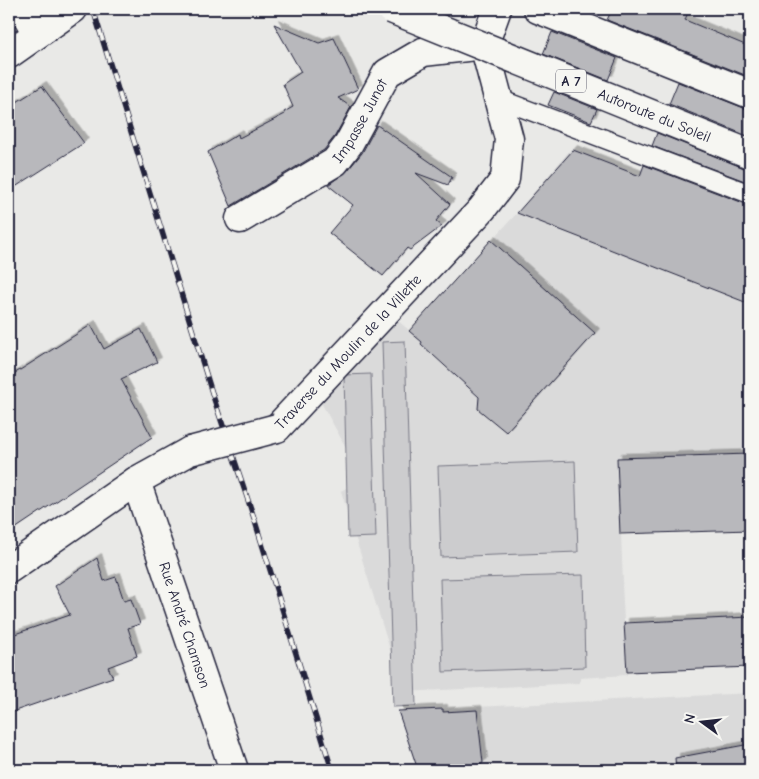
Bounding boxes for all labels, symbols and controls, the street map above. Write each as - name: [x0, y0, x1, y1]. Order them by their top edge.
- road number: A 7: [556, 70, 586, 92]
- street label: Impasse Junot: [329, 75, 391, 166]
- street label: Autoroute du Soleil: [595, 84, 713, 146]
- street label: Traverse du Moulin de la Villette: [271, 270, 425, 433]
- street label: Rue André Chamson: [155, 560, 215, 690]
- north arrow: [676, 696, 726, 746]
- text: N: [681, 712, 699, 725]

